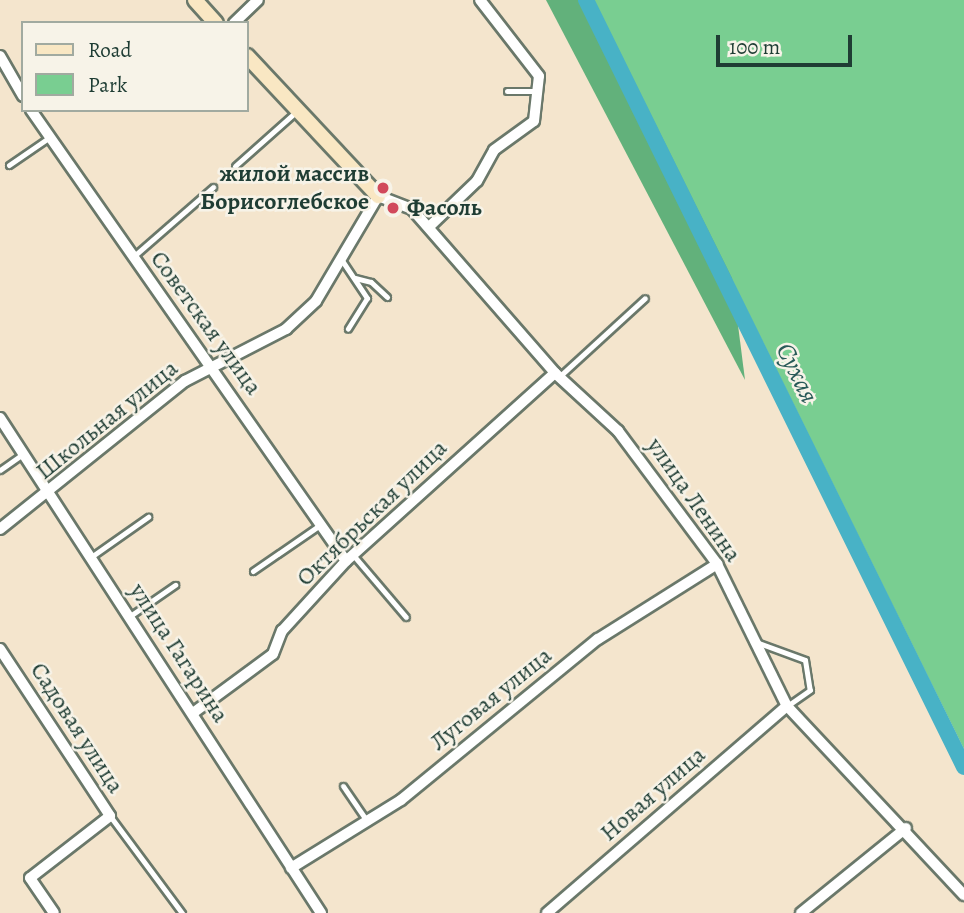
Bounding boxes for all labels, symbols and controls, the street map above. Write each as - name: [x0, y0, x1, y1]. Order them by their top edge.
- legend: [21, 21, 248, 112]
- scale bar: [719, 21, 856, 65]
- text: 100 m: [729, 33, 780, 61]
- text: Road: [88, 36, 132, 64]
- text: Park: [88, 71, 127, 99]
- place label: жилой массив Борисоглебское: [200, 160, 369, 216]
- marker: жилой массив Борисоглебское: [375, 180, 391, 196]
- place label: Фасоль: [407, 194, 482, 222]
- marker: Фасоль: [385, 200, 401, 216]
- street label: Советская улица: [144, 245, 268, 401]
- water label: Сухая: [769, 338, 825, 408]
- street label: Школьная улица: [30, 354, 184, 486]
- street label: улица Ленина: [641, 432, 747, 568]
- street label: Октябрьская улица: [291, 434, 453, 592]
- street label: улица Гагарина: [123, 578, 235, 728]
- street label: Луговая улица: [424, 641, 558, 757]
- street label: Садовая улица: [24, 657, 130, 799]
- street label: Новая улица: [595, 741, 711, 847]

